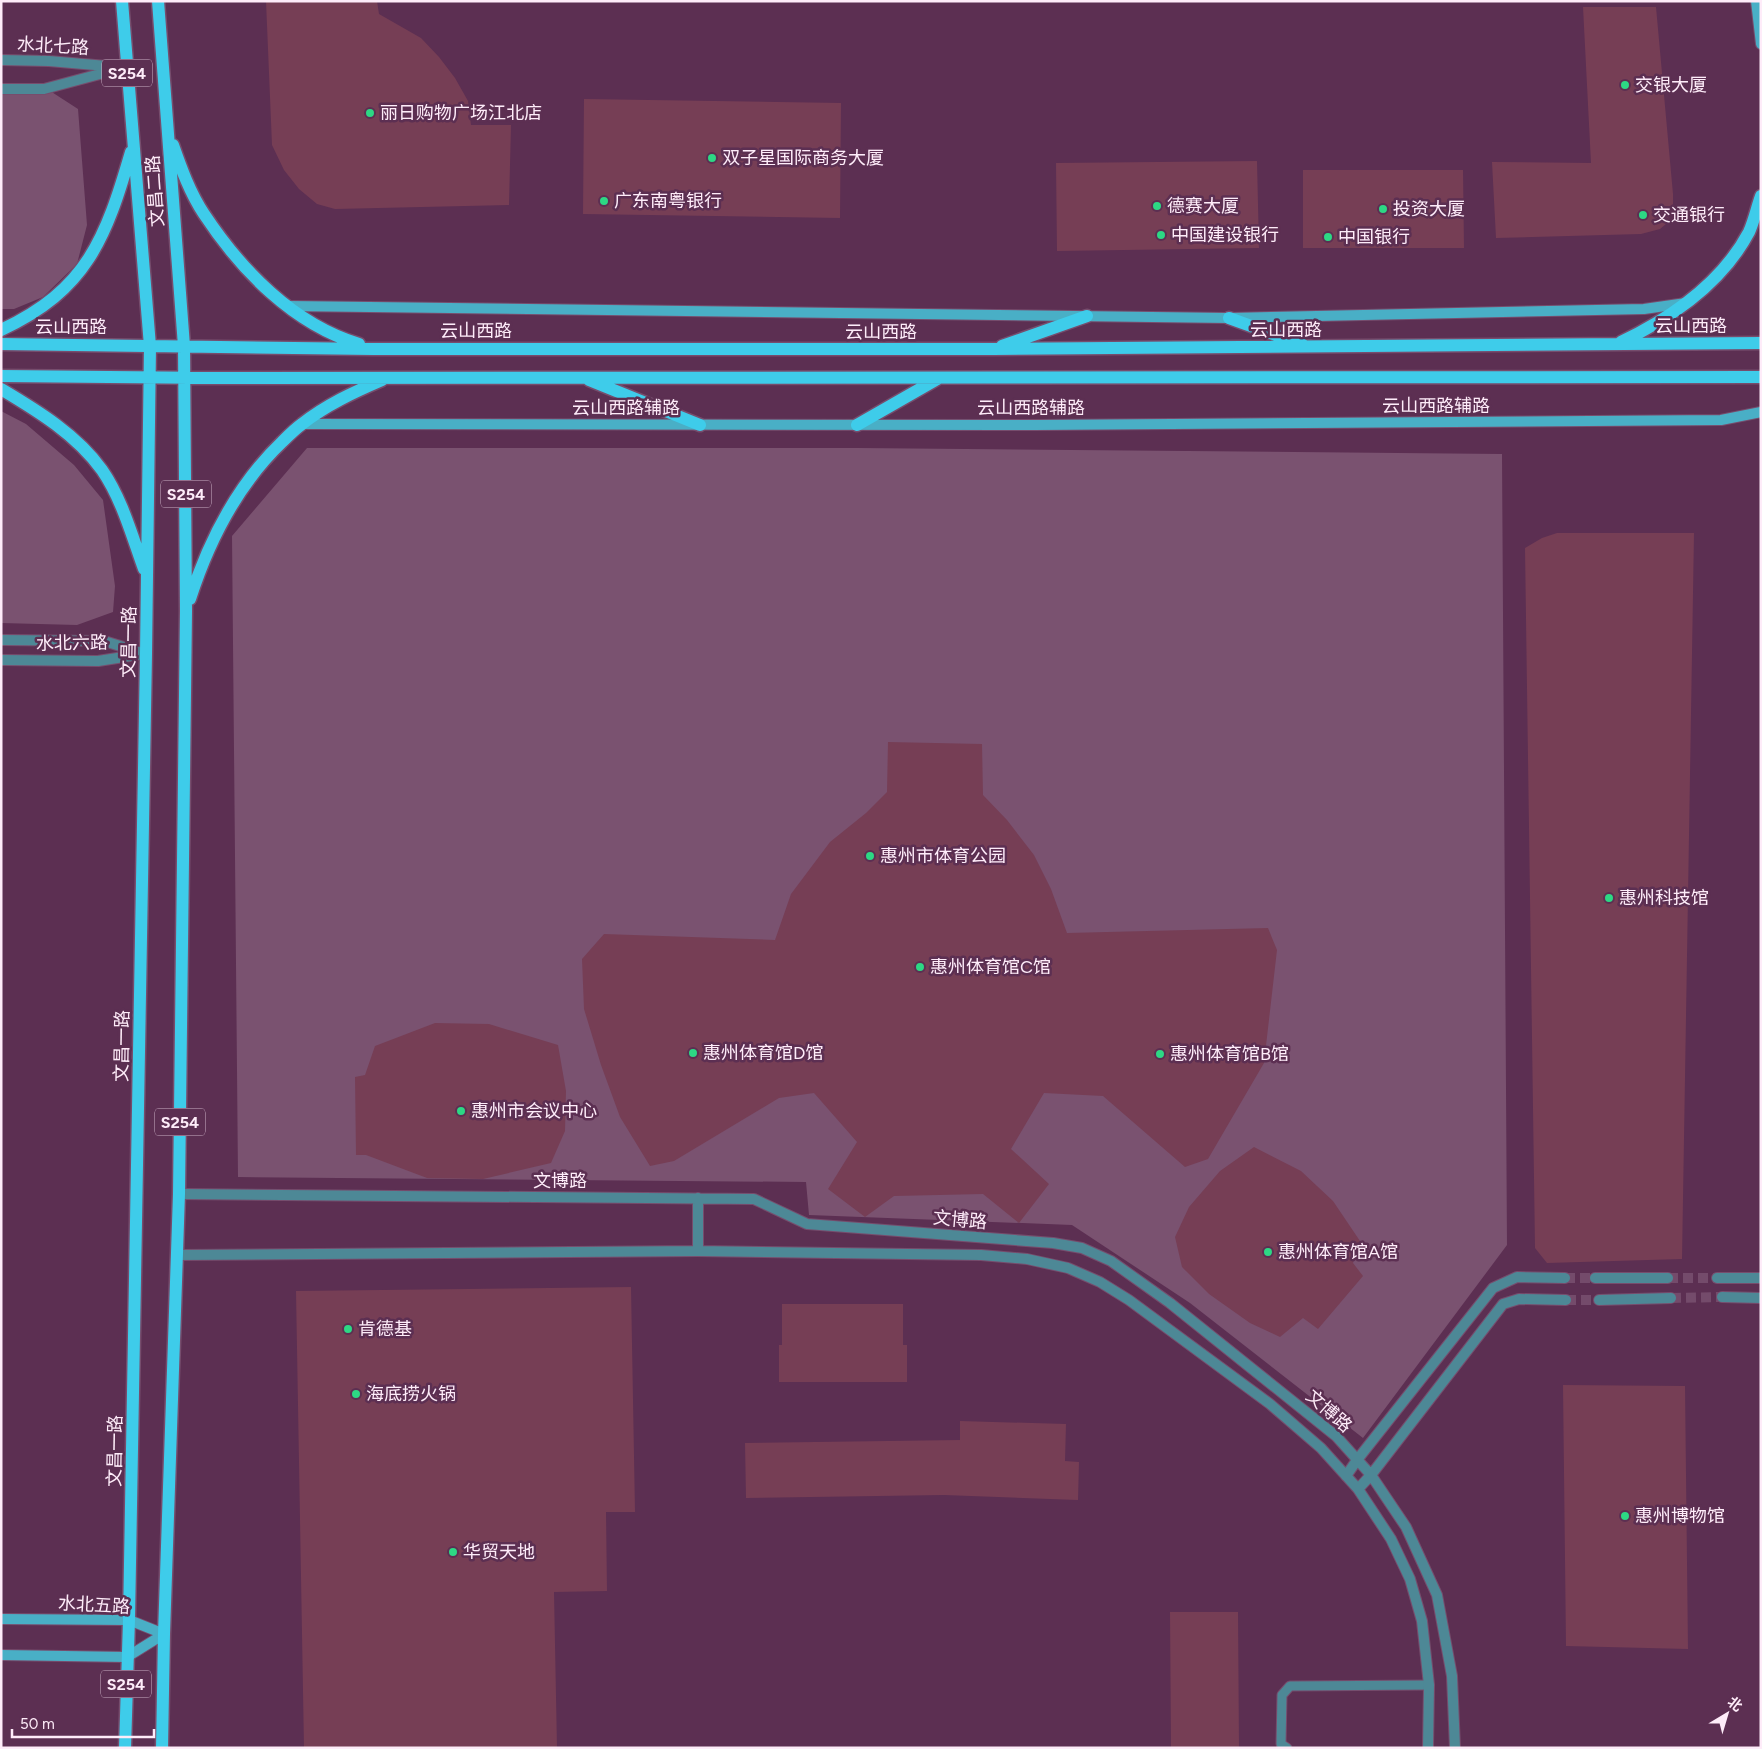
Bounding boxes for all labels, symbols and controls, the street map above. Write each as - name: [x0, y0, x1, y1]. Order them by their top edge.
- street label: 水北七路: [16, 33, 90, 59]
- road number: S254: [102, 59, 152, 86]
- place label: 交银大厦: [1635, 74, 1707, 96]
- marker: 交银大厦: [1619, 79, 1631, 91]
- place label: 丽日购物广场江北店: [380, 102, 542, 124]
- marker: 丽日购物广场江北店: [364, 107, 376, 119]
- place label: 双子星国际商务大厦: [722, 147, 884, 169]
- marker: 双子星国际商务大厦: [706, 152, 718, 164]
- street label: 文昌二路: [142, 154, 168, 228]
- place label: 广东南粤银行: [614, 190, 722, 212]
- marker: 广东南粤银行: [598, 195, 610, 207]
- place label: 德赛大厦: [1167, 195, 1239, 217]
- place label: 投资大厦: [1393, 198, 1465, 220]
- marker: 德赛大厦: [1151, 200, 1163, 212]
- marker: 投资大厦: [1377, 203, 1389, 215]
- place label: 交通银行: [1653, 204, 1725, 226]
- marker: 交通银行: [1637, 209, 1649, 221]
- place label: 中国建设银行: [1171, 224, 1279, 246]
- place label: 中国银行: [1338, 226, 1410, 248]
- marker: 中国建设银行: [1155, 229, 1167, 241]
- marker: 中国银行: [1322, 231, 1334, 243]
- street label: 云山西路: [1655, 315, 1727, 337]
- street label: 云山西路: [35, 316, 107, 338]
- street label: 云山西路: [1250, 319, 1322, 341]
- street label: 云山西路: [440, 320, 512, 342]
- street label: 云山西路: [845, 321, 917, 343]
- street label: 云山西路辅路: [1382, 395, 1490, 417]
- street label: 云山西路辅路: [572, 397, 680, 419]
- street label: 云山西路辅路: [977, 397, 1085, 419]
- road number: S254: [161, 480, 211, 508]
- street label: 文昌一路: [117, 606, 141, 678]
- street label: 水北六路: [36, 631, 108, 655]
- place label: 惠州市体育公园: [880, 845, 1006, 867]
- marker: 惠州市体育公园: [864, 850, 876, 862]
- place label: 惠州科技馆: [1619, 887, 1709, 909]
- marker: 惠州科技馆: [1603, 892, 1615, 904]
- place label: 惠州体育馆C馆: [930, 956, 1051, 978]
- marker: 惠州体育馆C馆: [914, 961, 926, 973]
- street label: 文昌一路: [110, 1010, 134, 1082]
- place label: 惠州体育馆D馆: [703, 1042, 823, 1064]
- place label: 惠州体育馆B馆: [1170, 1043, 1289, 1065]
- marker: 惠州体育馆D馆: [687, 1047, 699, 1059]
- marker: 惠州体育馆B馆: [1154, 1048, 1166, 1060]
- place label: 惠州市会议中心: [471, 1100, 597, 1122]
- marker: 惠州市会议中心: [455, 1105, 467, 1117]
- road number: S254: [155, 1108, 205, 1136]
- street label: 文博路: [533, 1170, 587, 1192]
- street label: 文博路: [932, 1207, 988, 1233]
- place label: 惠州体育馆A馆: [1278, 1241, 1398, 1263]
- marker: 惠州体育馆A馆: [1262, 1246, 1274, 1258]
- place label: 肯德基: [358, 1318, 412, 1340]
- marker: 肯德基: [342, 1323, 354, 1335]
- place label: 海底捞火锅: [366, 1383, 456, 1405]
- street label: 文博路: [1301, 1385, 1357, 1437]
- marker: 海底捞火锅: [350, 1388, 362, 1400]
- street label: 文昌一路: [103, 1415, 127, 1487]
- place label: 惠州博物馆: [1635, 1505, 1725, 1527]
- marker: 惠州博物馆: [1619, 1510, 1631, 1522]
- place label: 华贸天地: [463, 1541, 535, 1563]
- marker: 华贸天地: [447, 1546, 459, 1558]
- street label: 水北五路: [57, 1592, 131, 1618]
- road number: S254: [101, 1670, 151, 1698]
- north arrow: [1702, 1689, 1752, 1739]
- text: 北: [1724, 1693, 1745, 1715]
- scale bar: [12, 1706, 155, 1738]
- text: 50 m: [20, 1715, 55, 1733]

